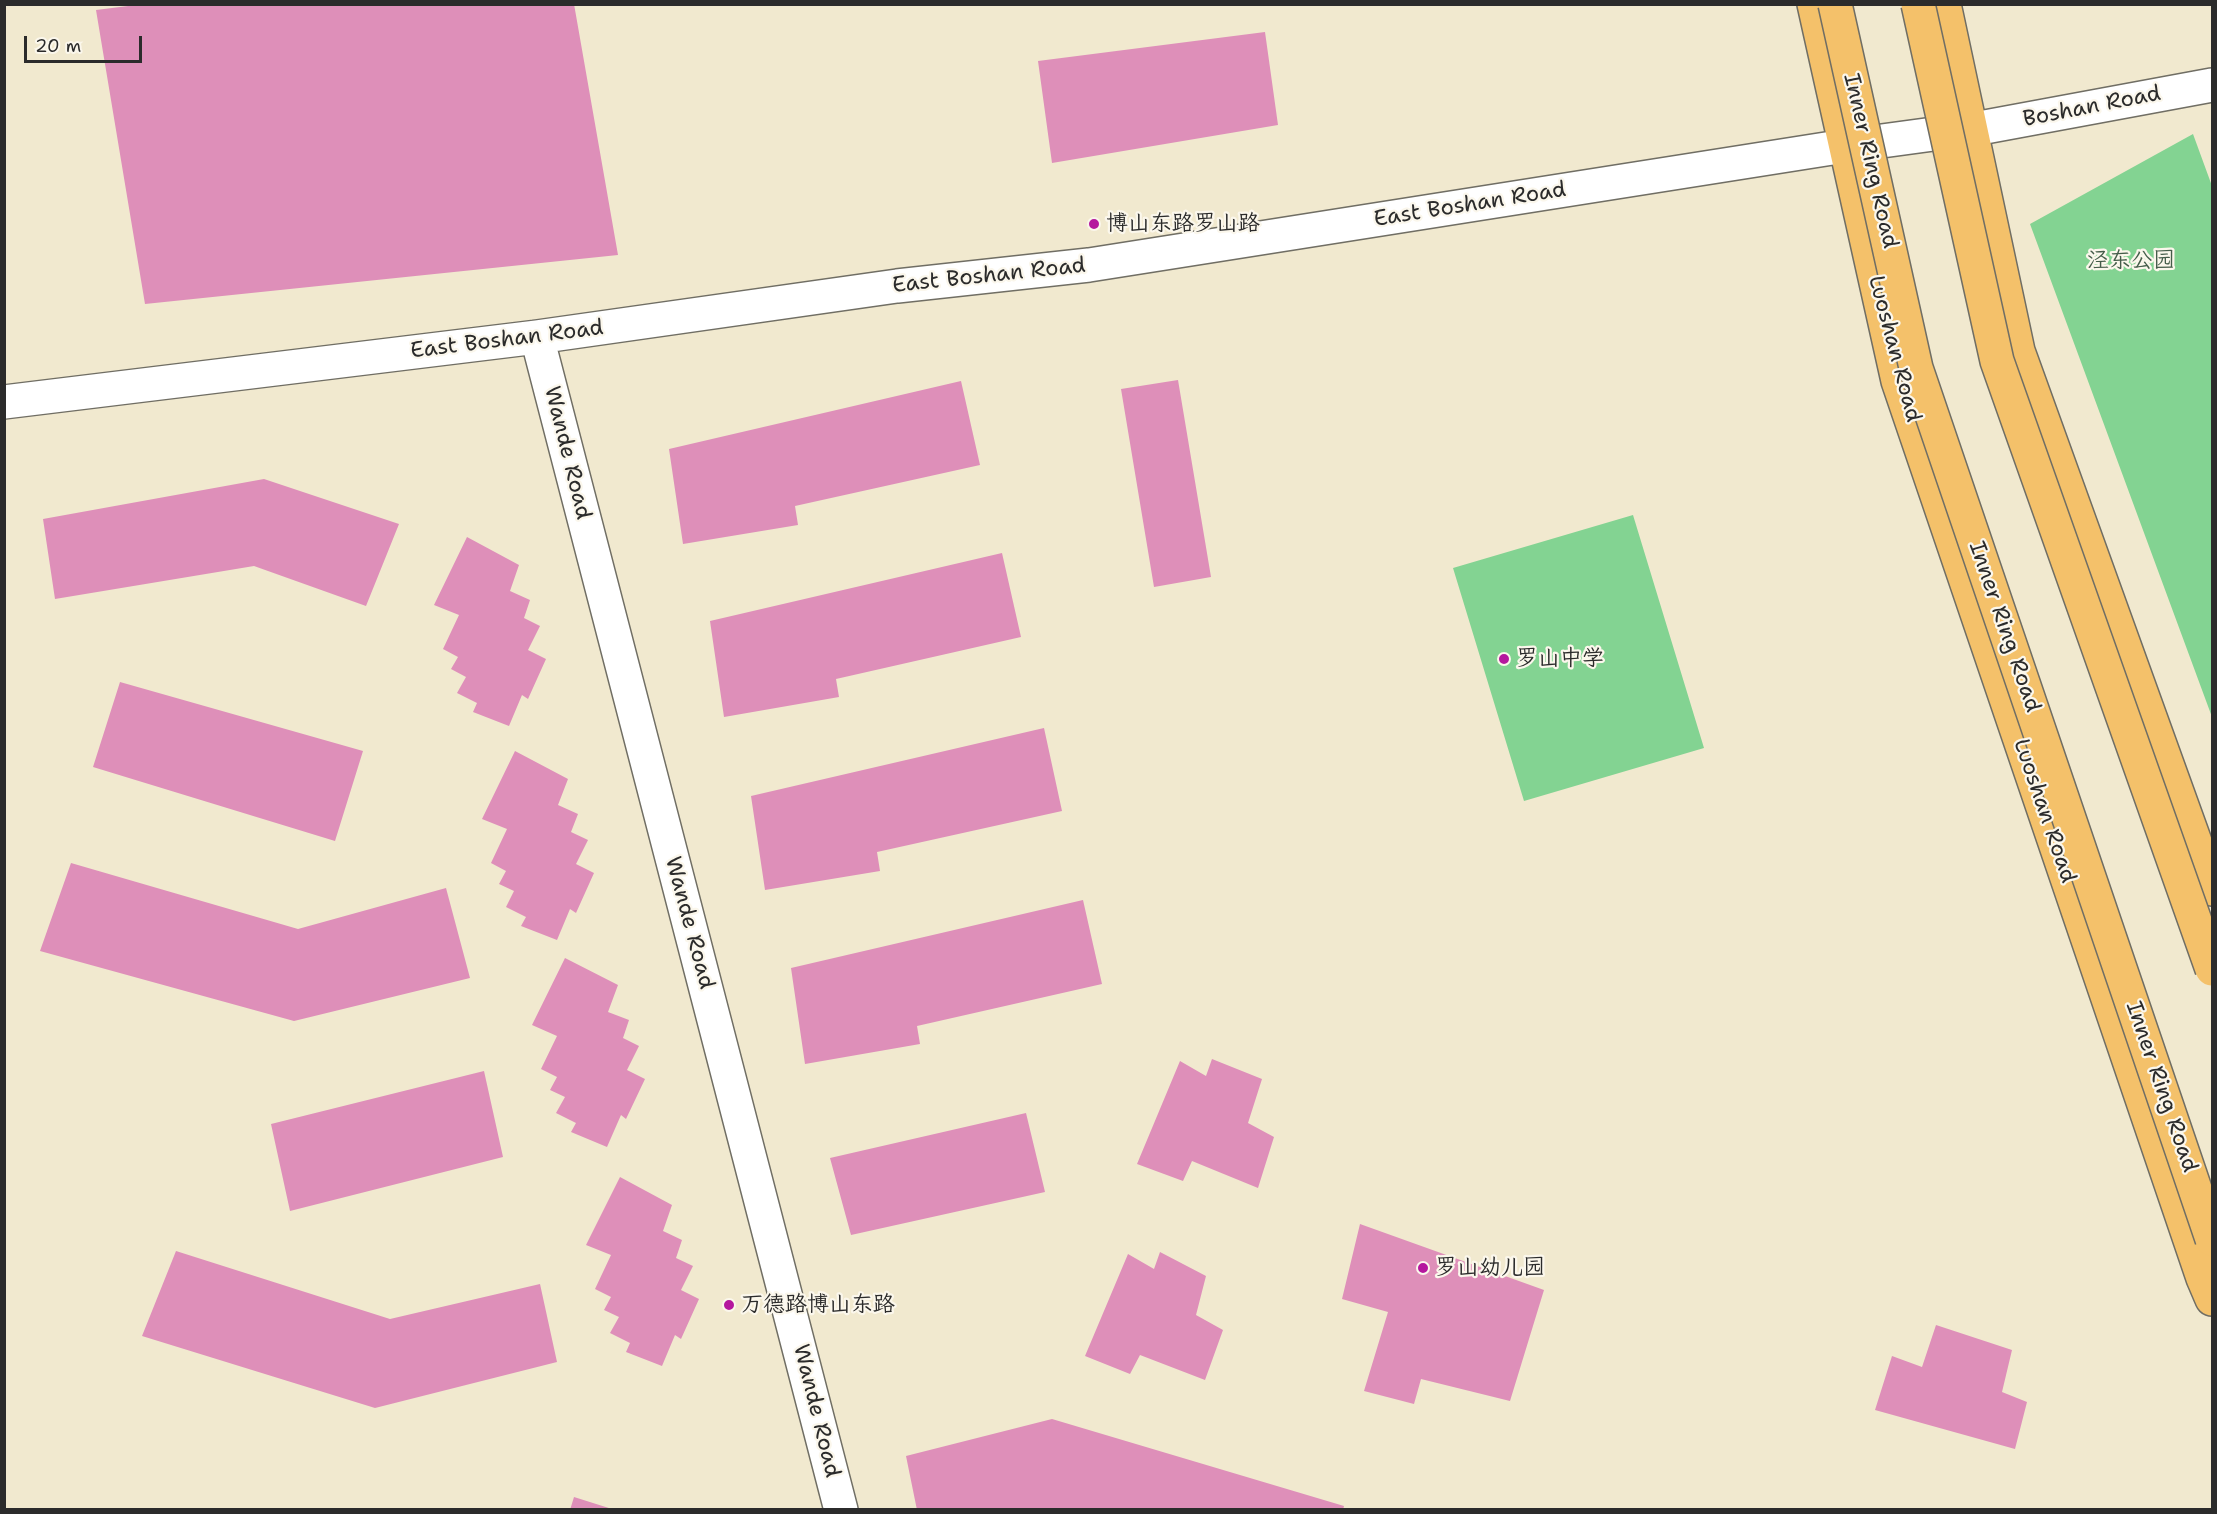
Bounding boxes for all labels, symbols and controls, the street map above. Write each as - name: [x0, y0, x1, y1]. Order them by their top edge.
- scale bar: [27, 24, 146, 62]
- text: 20 m: [35, 34, 81, 58]
- street label: Inner Ring Road: [1837, 71, 1903, 251]
- street label: Boshan Road: [2021, 81, 2163, 133]
- street label: East Boshan Road: [1372, 177, 1568, 233]
- place label: 博山东路罗山路: [1106, 211, 1260, 237]
- marker: 博山东路罗山路: [1087, 217, 1101, 231]
- park label: 泾东公园: [2087, 248, 2175, 274]
- street label: East Boshan Road: [891, 253, 1087, 299]
- street label: Luoshan Road: [1862, 273, 1926, 425]
- street label: East Boshan Road: [409, 315, 605, 365]
- street label: Wande Road: [538, 384, 596, 522]
- street label: Inner Ring Road: [1962, 538, 2046, 716]
- place label: 罗山中学: [1516, 646, 1604, 672]
- marker: 罗山中学: [1497, 652, 1511, 666]
- street label: Luoshan Road: [2007, 735, 2081, 887]
- street label: Wande Road: [659, 854, 719, 992]
- street label: Inner Ring Road: [2119, 998, 2203, 1176]
- place label: 罗山幼儿园: [1435, 1255, 1545, 1281]
- marker: 罗山幼儿园: [1416, 1261, 1430, 1275]
- place label: 万德路博山东路: [741, 1292, 895, 1318]
- marker: 万德路博山东路: [722, 1298, 736, 1312]
- street label: Wande Road: [787, 1342, 845, 1480]

